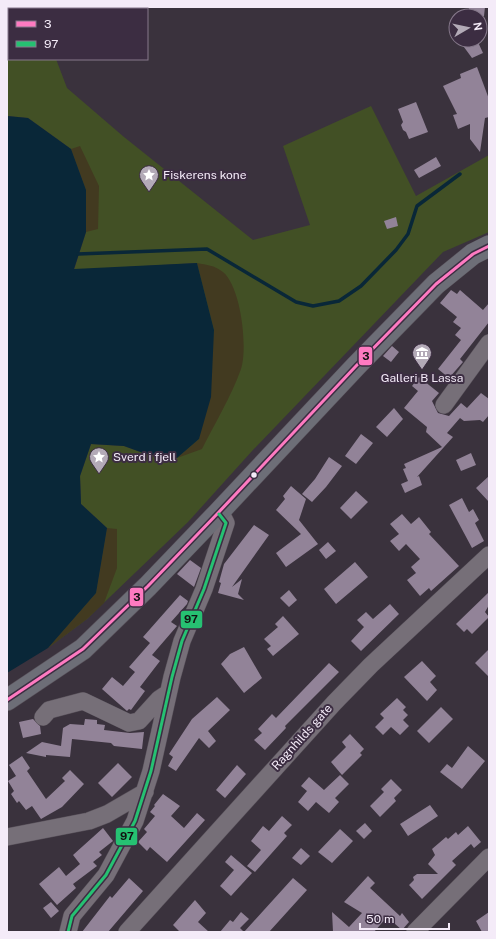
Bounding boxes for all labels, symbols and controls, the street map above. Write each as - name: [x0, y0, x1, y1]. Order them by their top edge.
- legend: [8, 8, 148, 60]
- north arrow: [448, 8, 488, 48]
- text: 3: [44, 17, 52, 31]
- text: N: [471, 21, 484, 32]
- text: 97: [44, 37, 58, 51]
- place icon: Fiskerens kone: [138, 164, 160, 192]
- place label: Fiskerens kone: [163, 168, 247, 182]
- museum icon: Galleri B Lassa: [411, 342, 433, 370]
- line badge: 3: [358, 346, 373, 366]
- text: 3: [362, 350, 370, 362]
- place label: Galleri B Lassa: [381, 371, 463, 385]
- place icon: Sverd i fjell: [88, 446, 110, 474]
- place label: Sverd i fjell: [113, 450, 177, 464]
- unlabelled marker: [249, 470, 259, 480]
- line badge: 3: [129, 587, 144, 607]
- text: 3: [133, 591, 141, 603]
- line badge: 97: [180, 610, 203, 629]
- text: 97: [184, 613, 198, 625]
- street label: Ragnhilds gate: [269, 701, 335, 773]
- line badge: 97: [115, 827, 138, 846]
- text: 97: [120, 830, 134, 842]
- scale bar: [360, 905, 449, 931]
- text: 50 m: [366, 912, 394, 926]

